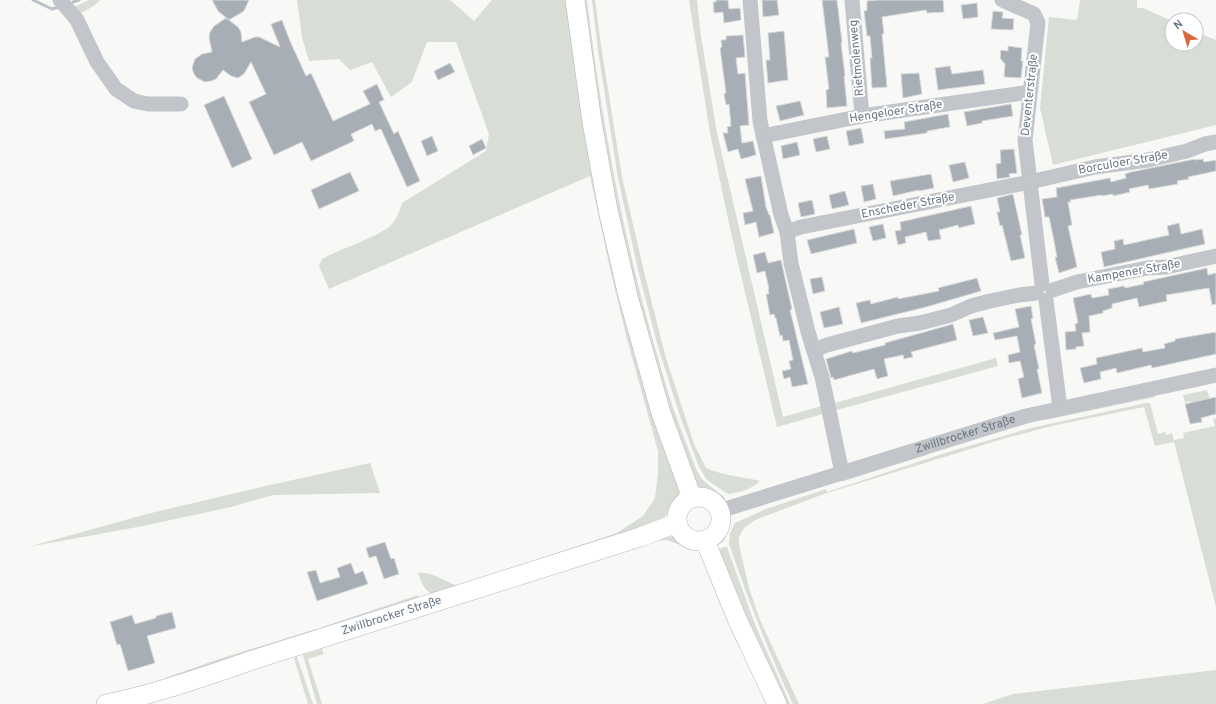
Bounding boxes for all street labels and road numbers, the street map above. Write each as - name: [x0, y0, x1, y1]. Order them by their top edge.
- street label: Rietmolenweg: [846, 19, 868, 97]
- street label: Deventerstraße: [1018, 53, 1042, 137]
- street label: Hengeloer Straße: [848, 97, 944, 127]
- street label: Borculoer Straße: [1077, 147, 1169, 179]
- street label: Enscheder Straße: [860, 189, 956, 223]
- street label: Kampener Straße: [1086, 256, 1182, 288]
- street label: Zwillbrocker Straße: [913, 412, 1018, 458]
- street label: Zwillbrocker Straße: [339, 593, 444, 639]

